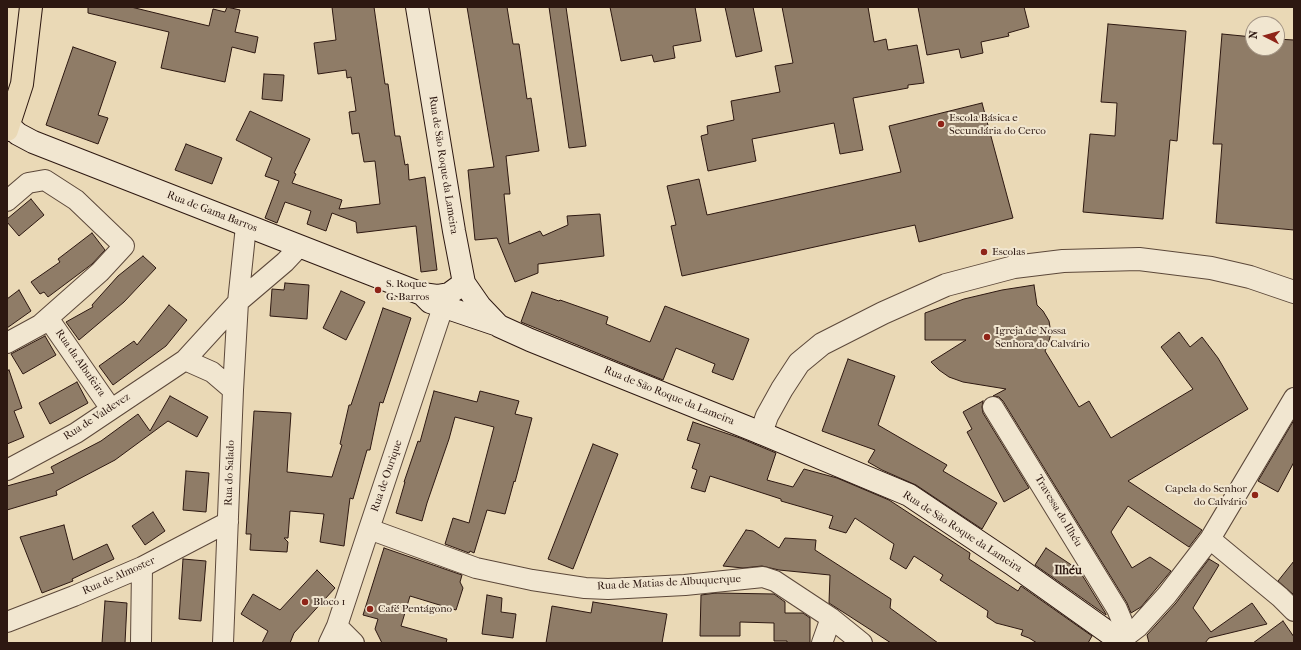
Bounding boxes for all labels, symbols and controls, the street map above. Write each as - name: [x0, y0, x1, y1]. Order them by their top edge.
- north arrow: [1245, 16, 1285, 56]
- text: N: [1247, 30, 1260, 40]
- street label: Rua de São Roque da Lameira: [426, 95, 460, 235]
- place label: Escola Básica e Secundária do Cerco: [949, 111, 1046, 137]
- marker: Escola Básica e Secundária do Cerco: [936, 119, 946, 129]
- street label: Rua de Gama Barros: [165, 189, 259, 235]
- place label: Escolas: [992, 245, 1025, 259]
- marker: Escolas: [979, 247, 989, 257]
- place label: S. Roque G. Barros: [386, 277, 429, 303]
- marker: S. Roque G. Barros: [373, 285, 383, 295]
- place label: Igreja de Nossa Senhora do Calvário: [995, 324, 1089, 350]
- street label: Rua da Albufeira: [52, 327, 108, 399]
- marker: Igreja de Nossa Senhora do Calvário: [982, 332, 992, 342]
- street label: Rua de São Roque da Lameira: [602, 364, 736, 428]
- street label: Rua de Valdevez: [61, 391, 133, 443]
- street label: Rua de Ourique: [368, 438, 406, 514]
- street label: Rua do Salado: [222, 440, 238, 506]
- street label: Travessa do Ilhéu: [1031, 473, 1085, 549]
- place label: Capela do Senhor do Calvário: [1165, 482, 1247, 508]
- street label: Rua de São Roque da Lameira: [900, 488, 1024, 576]
- marker: Capela do Senhor do Calvário: [1250, 490, 1260, 500]
- street label: Rua de Almoster: [81, 554, 157, 598]
- district label: Ilhéu: [1054, 564, 1082, 578]
- street label: Rua de Matias de Albuquerque: [597, 573, 741, 593]
- place label: Bloco 1: [313, 595, 345, 609]
- marker: Bloco 1: [300, 597, 310, 607]
- place label: Café Pentágono: [378, 602, 452, 616]
- marker: Café Pentágono: [365, 604, 375, 614]

